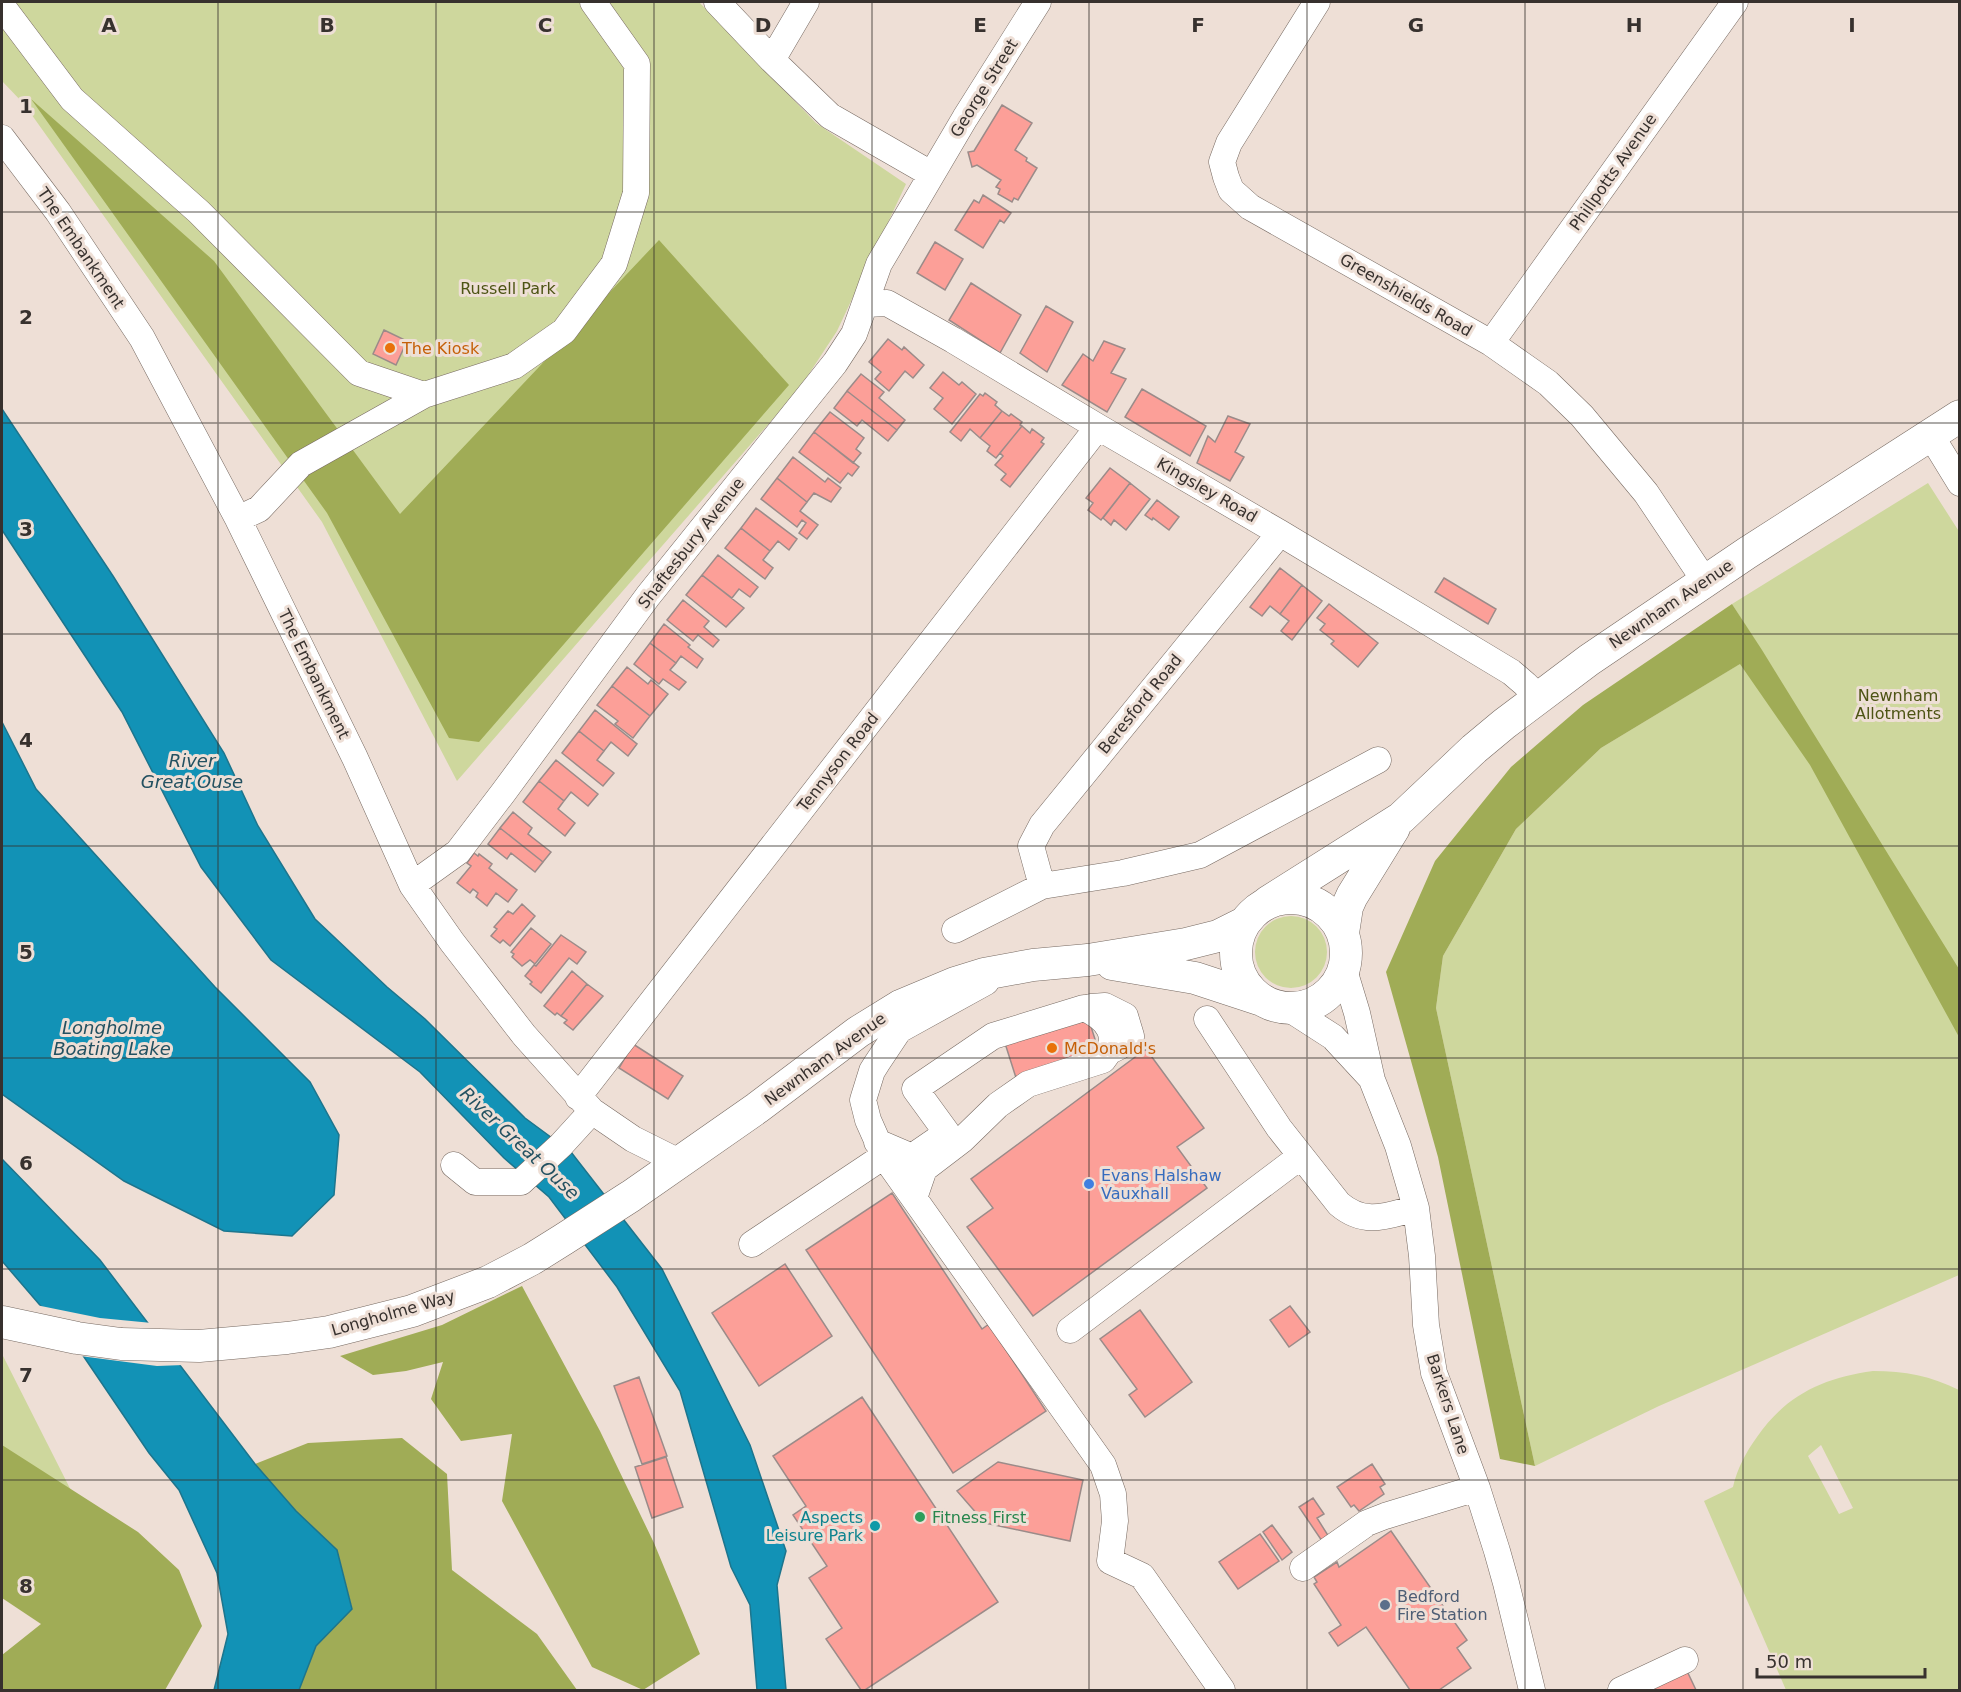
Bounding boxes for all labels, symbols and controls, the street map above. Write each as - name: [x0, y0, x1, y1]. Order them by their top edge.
- text: A: [101, 13, 117, 37]
- text: B: [319, 13, 335, 37]
- text: C: [538, 13, 552, 37]
- text: D: [755, 13, 771, 37]
- text: E: [973, 13, 987, 37]
- text: F: [1191, 13, 1205, 37]
- text: G: [1408, 13, 1424, 37]
- text: H: [1626, 13, 1642, 37]
- text: I: [1848, 13, 1856, 37]
- street label: George Street: [946, 35, 1022, 141]
- text: 1: [19, 94, 33, 118]
- street label: Phillpotts Avenue: [1566, 110, 1660, 234]
- street label: The Embankment: [33, 183, 129, 312]
- street label: Greenshields Road: [1337, 249, 1475, 341]
- park label: Russell Park: [460, 279, 557, 298]
- text: 2: [19, 305, 33, 329]
- place label: The Kiosk: [401, 339, 480, 358]
- marker: The Kiosk: [383, 341, 397, 355]
- street label: Kingsley Road: [1154, 454, 1260, 526]
- street label: Shaftesbury Avenue: [634, 474, 748, 612]
- text: 3: [19, 517, 33, 541]
- street label: Newnham Avenue: [1606, 556, 1736, 652]
- street label: The Embankment: [274, 605, 354, 742]
- street label: Beresford Road: [1094, 650, 1186, 758]
- park label: Newnham Allotments: [1855, 686, 1941, 723]
- street label: Tennyson Road: [793, 709, 882, 816]
- text: 4: [19, 728, 33, 752]
- water label: River Great Ouse: [141, 750, 243, 792]
- text: 5: [19, 940, 33, 964]
- street label: Newnham Avenue: [761, 1009, 889, 1109]
- water label: Longholme Boating Lake: [53, 1017, 171, 1059]
- place label: McDonald's: [1064, 1039, 1156, 1058]
- marker: McDonald's: [1045, 1041, 1059, 1055]
- water label: River Great Ouse: [456, 1083, 584, 1203]
- text: 6: [19, 1151, 33, 1175]
- place label: Evans Halshaw Vauxhall: [1101, 1166, 1222, 1203]
- marker: Evans Halshaw Vauxhall: [1082, 1177, 1096, 1191]
- street label: Longholme Way: [329, 1286, 457, 1340]
- street label: Barkers Lane: [1423, 1351, 1473, 1457]
- text: 7: [19, 1363, 33, 1387]
- place label: Aspects Leisure Park: [766, 1508, 864, 1545]
- place label: Fitness First: [932, 1508, 1026, 1527]
- marker: Fitness First: [913, 1510, 927, 1524]
- marker: Aspects Leisure Park: [868, 1519, 882, 1533]
- text: 8: [19, 1574, 33, 1598]
- place label: Bedford Fire Station: [1397, 1587, 1488, 1624]
- marker: Bedford Fire Station: [1378, 1598, 1392, 1612]
- scale bar: [1757, 1641, 1925, 1679]
- text: 50 m: [1766, 1651, 1812, 1672]

